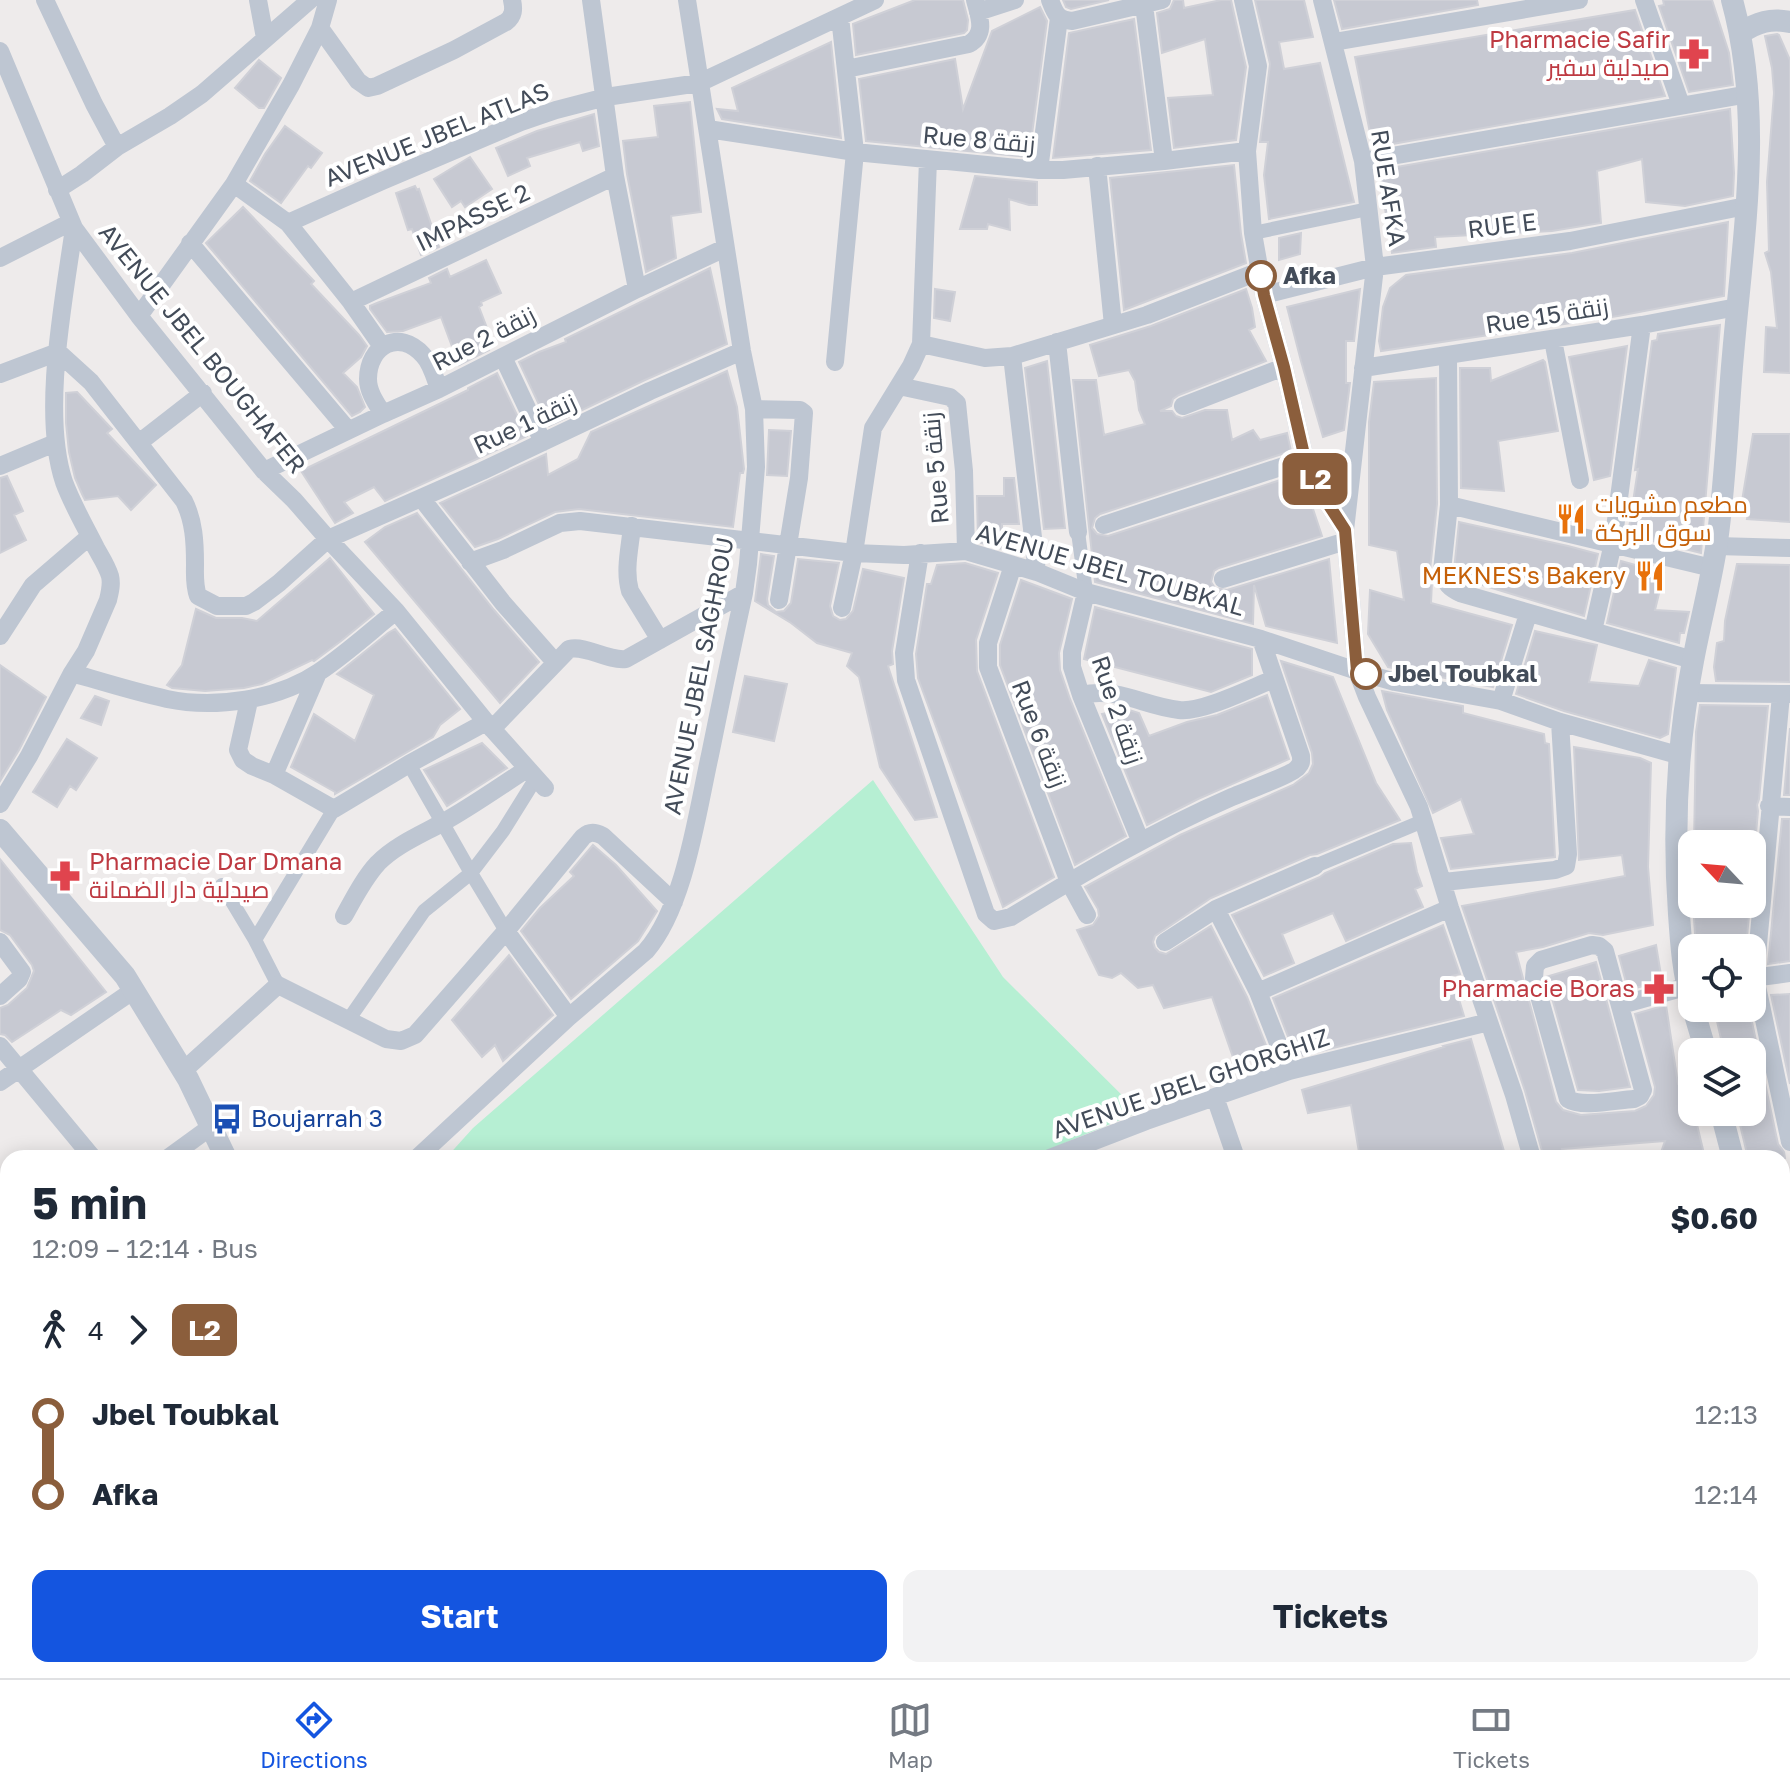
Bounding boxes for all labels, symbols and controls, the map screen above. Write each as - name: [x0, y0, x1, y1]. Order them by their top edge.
- place label: Pharmacie Safir صيدلية سفير: [1489, 24, 1670, 81]
- pharmacy icon: Pharmacie Safir صيدلية سفير: [1677, 37, 1711, 71]
- street label: AVENUE JBEL ATLAS: [320, 75, 553, 192]
- street label: Rue 8 زنقة: [922, 119, 1037, 158]
- street label: RUE AFKA: [1366, 127, 1413, 248]
- street label: IMPASSE 2: [411, 177, 534, 257]
- street label: RUE E: [1466, 206, 1538, 243]
- street label: AVENUE JBEL BOUGHAFER: [94, 218, 313, 479]
- place label: Afka: [1283, 260, 1336, 289]
- marker: Afka: [1246, 261, 1276, 291]
- street label: Rue 15 زنقة: [1483, 291, 1610, 339]
- street label: Rue 2 زنقة: [427, 299, 540, 376]
- street label: Rue 1 زنقة: [468, 386, 580, 459]
- street label: Rue 5 زنقة: [915, 411, 954, 525]
- line badge: L2: [1279, 453, 1351, 505]
- text: L2: [1298, 462, 1332, 495]
- place label: مطعم مشويات سوق البركة: [1595, 489, 1748, 548]
- restaurant icon: مطعم مشويات سوق البركة: [1554, 502, 1588, 536]
- street label: AVENUE JBEL TOUBKAL: [973, 516, 1248, 621]
- street label: AVENUE JBEL SAGHROU: [656, 534, 739, 817]
- restaurant icon: MEKNES's Bakery: [1633, 559, 1667, 593]
- place label: MEKNES's Bakery: [1422, 560, 1626, 589]
- street label: Rue 2 زنقة: [1086, 652, 1150, 767]
- place label: Jbel Toubkal: [1388, 658, 1537, 687]
- marker: Jbel Toubkal: [1351, 659, 1381, 689]
- street label: Rue 6 زنقة: [1007, 676, 1074, 791]
- north arrow: [1678, 830, 1766, 918]
- map controls: [1678, 830, 1766, 1126]
- place label: Pharmacie Dar Dmana صيدلية دار الضمانة: [89, 846, 342, 903]
- pharmacy icon: Pharmacie Dar Dmana صيدلية دار الضمانة: [48, 859, 82, 893]
- button: locate: [1678, 934, 1766, 1022]
- pharmacy icon: Pharmacie Boras: [1642, 972, 1676, 1006]
- place label: Pharmacie Boras: [1441, 973, 1635, 1002]
- street label: AVENUE JBEL GHORGHIZ: [1048, 1021, 1333, 1144]
- button: layers: [1678, 1038, 1766, 1126]
- bus stop icon: Boujarrah 3: [210, 1102, 244, 1136]
- place label: Boujarrah 3: [251, 1103, 383, 1132]
- text: 5 min: [32, 1176, 147, 1229]
- text: $0.60: [1670, 1200, 1758, 1236]
- text: 12:09 – 12:14 · Bus: [32, 1233, 258, 1264]
- icon: walk: [32, 1308, 76, 1352]
- icon: forward: [116, 1308, 160, 1352]
- text: L2: [188, 1313, 221, 1346]
- text: 4: [88, 1315, 104, 1346]
- text: Jbel Toubkal: [92, 1396, 279, 1432]
- text: 12:13: [1695, 1399, 1758, 1430]
- text: Afka: [92, 1476, 158, 1512]
- text: 12:14: [1694, 1479, 1758, 1510]
- button: Start: [32, 1570, 887, 1662]
- button: Tickets: [903, 1570, 1758, 1662]
- tab: Directions: [260, 1698, 368, 1773]
- tab: Map: [888, 1698, 933, 1773]
- tab: Tickets: [1453, 1698, 1530, 1773]

